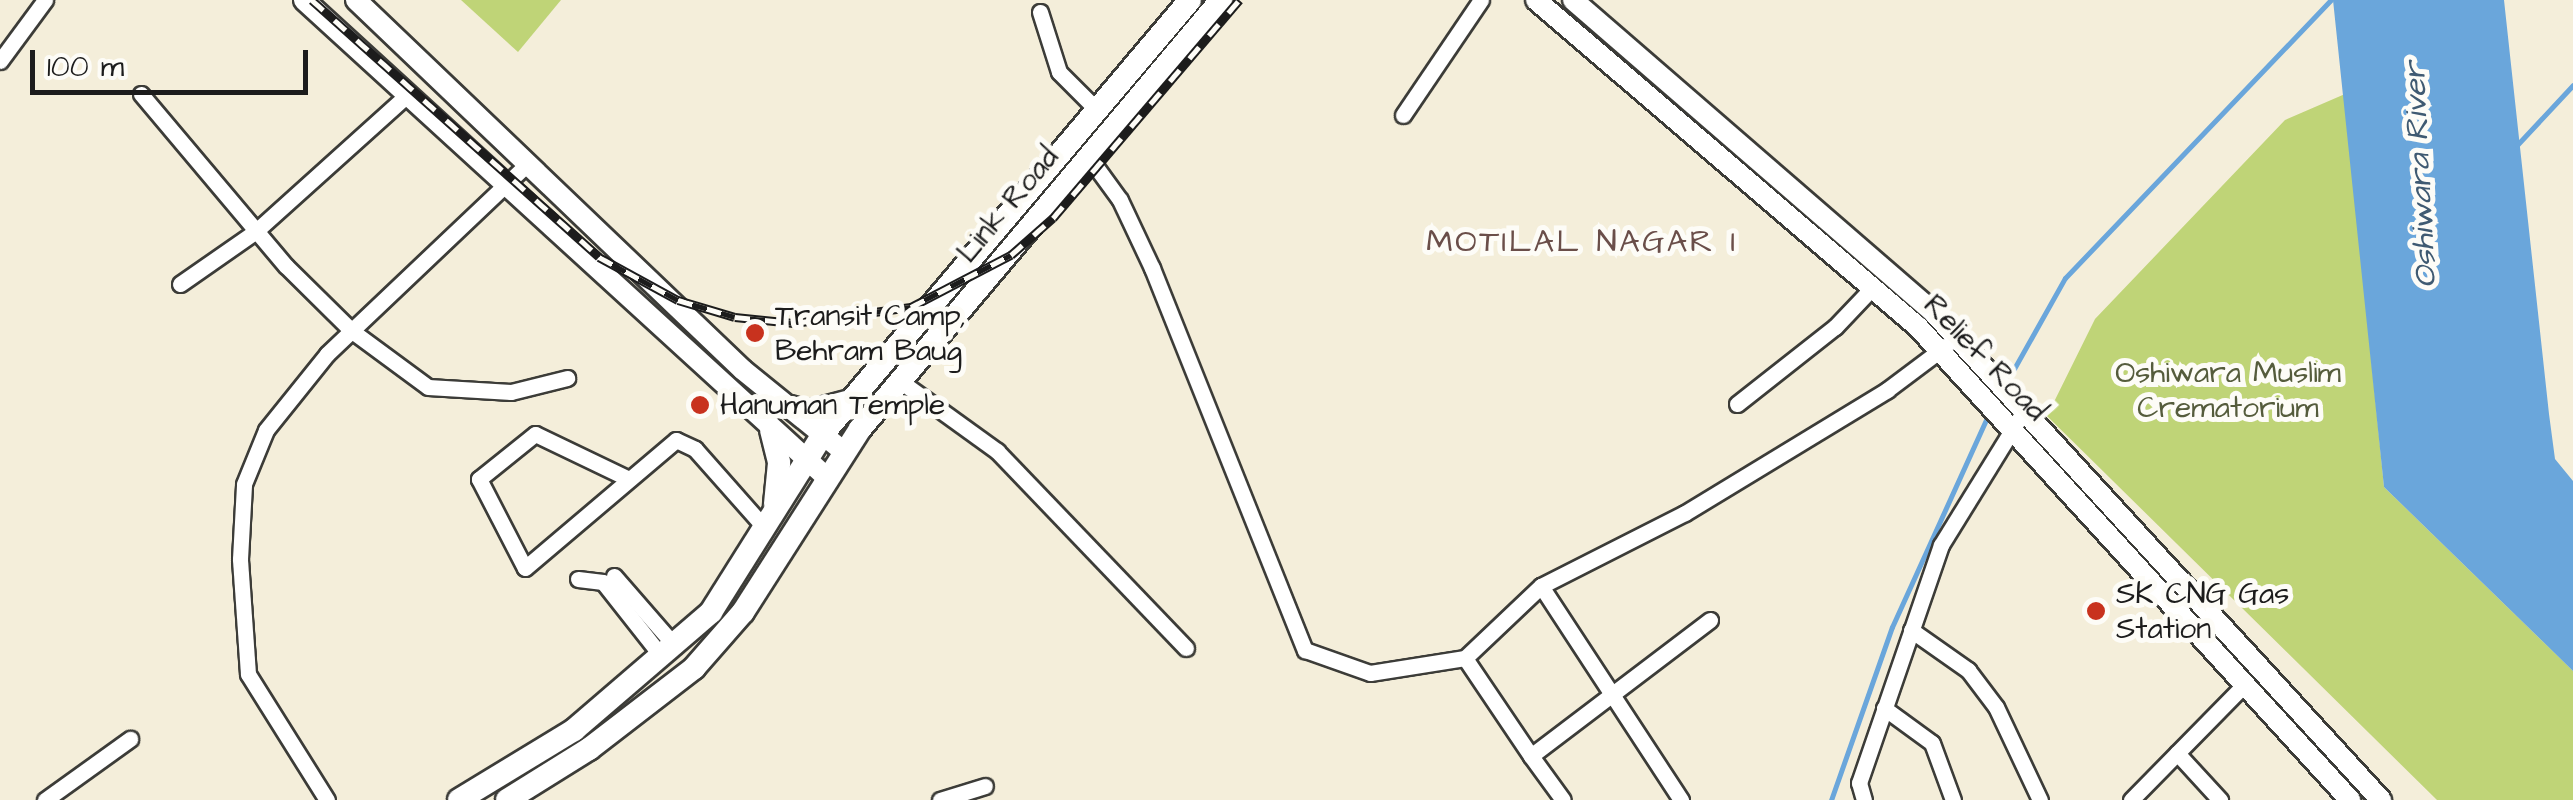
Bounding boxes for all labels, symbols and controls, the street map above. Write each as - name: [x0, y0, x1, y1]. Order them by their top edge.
- scale bar: [35, 30, 312, 92]
- text: 100 m: [47, 46, 124, 88]
- water label: Oshiwara River: [2396, 61, 2446, 289]
- street label: Link Road: [949, 140, 1067, 270]
- district label: MOTILAL NAGAR I: [1426, 223, 1738, 261]
- street label: Relief Road: [1916, 287, 2054, 429]
- place label: Transit Camp, Behram Baug: [775, 298, 966, 368]
- marker: Transit Camp, Behram Baug: [744, 322, 766, 344]
- park label: Oshiwara Muslim Crematorium: [2115, 355, 2341, 426]
- place label: Hanuman Temple: [720, 387, 945, 423]
- marker: Hanuman Temple: [689, 394, 711, 416]
- place label: SK CNG Gas Station: [2116, 576, 2289, 646]
- marker: SK CNG Gas Station: [2085, 600, 2107, 622]

